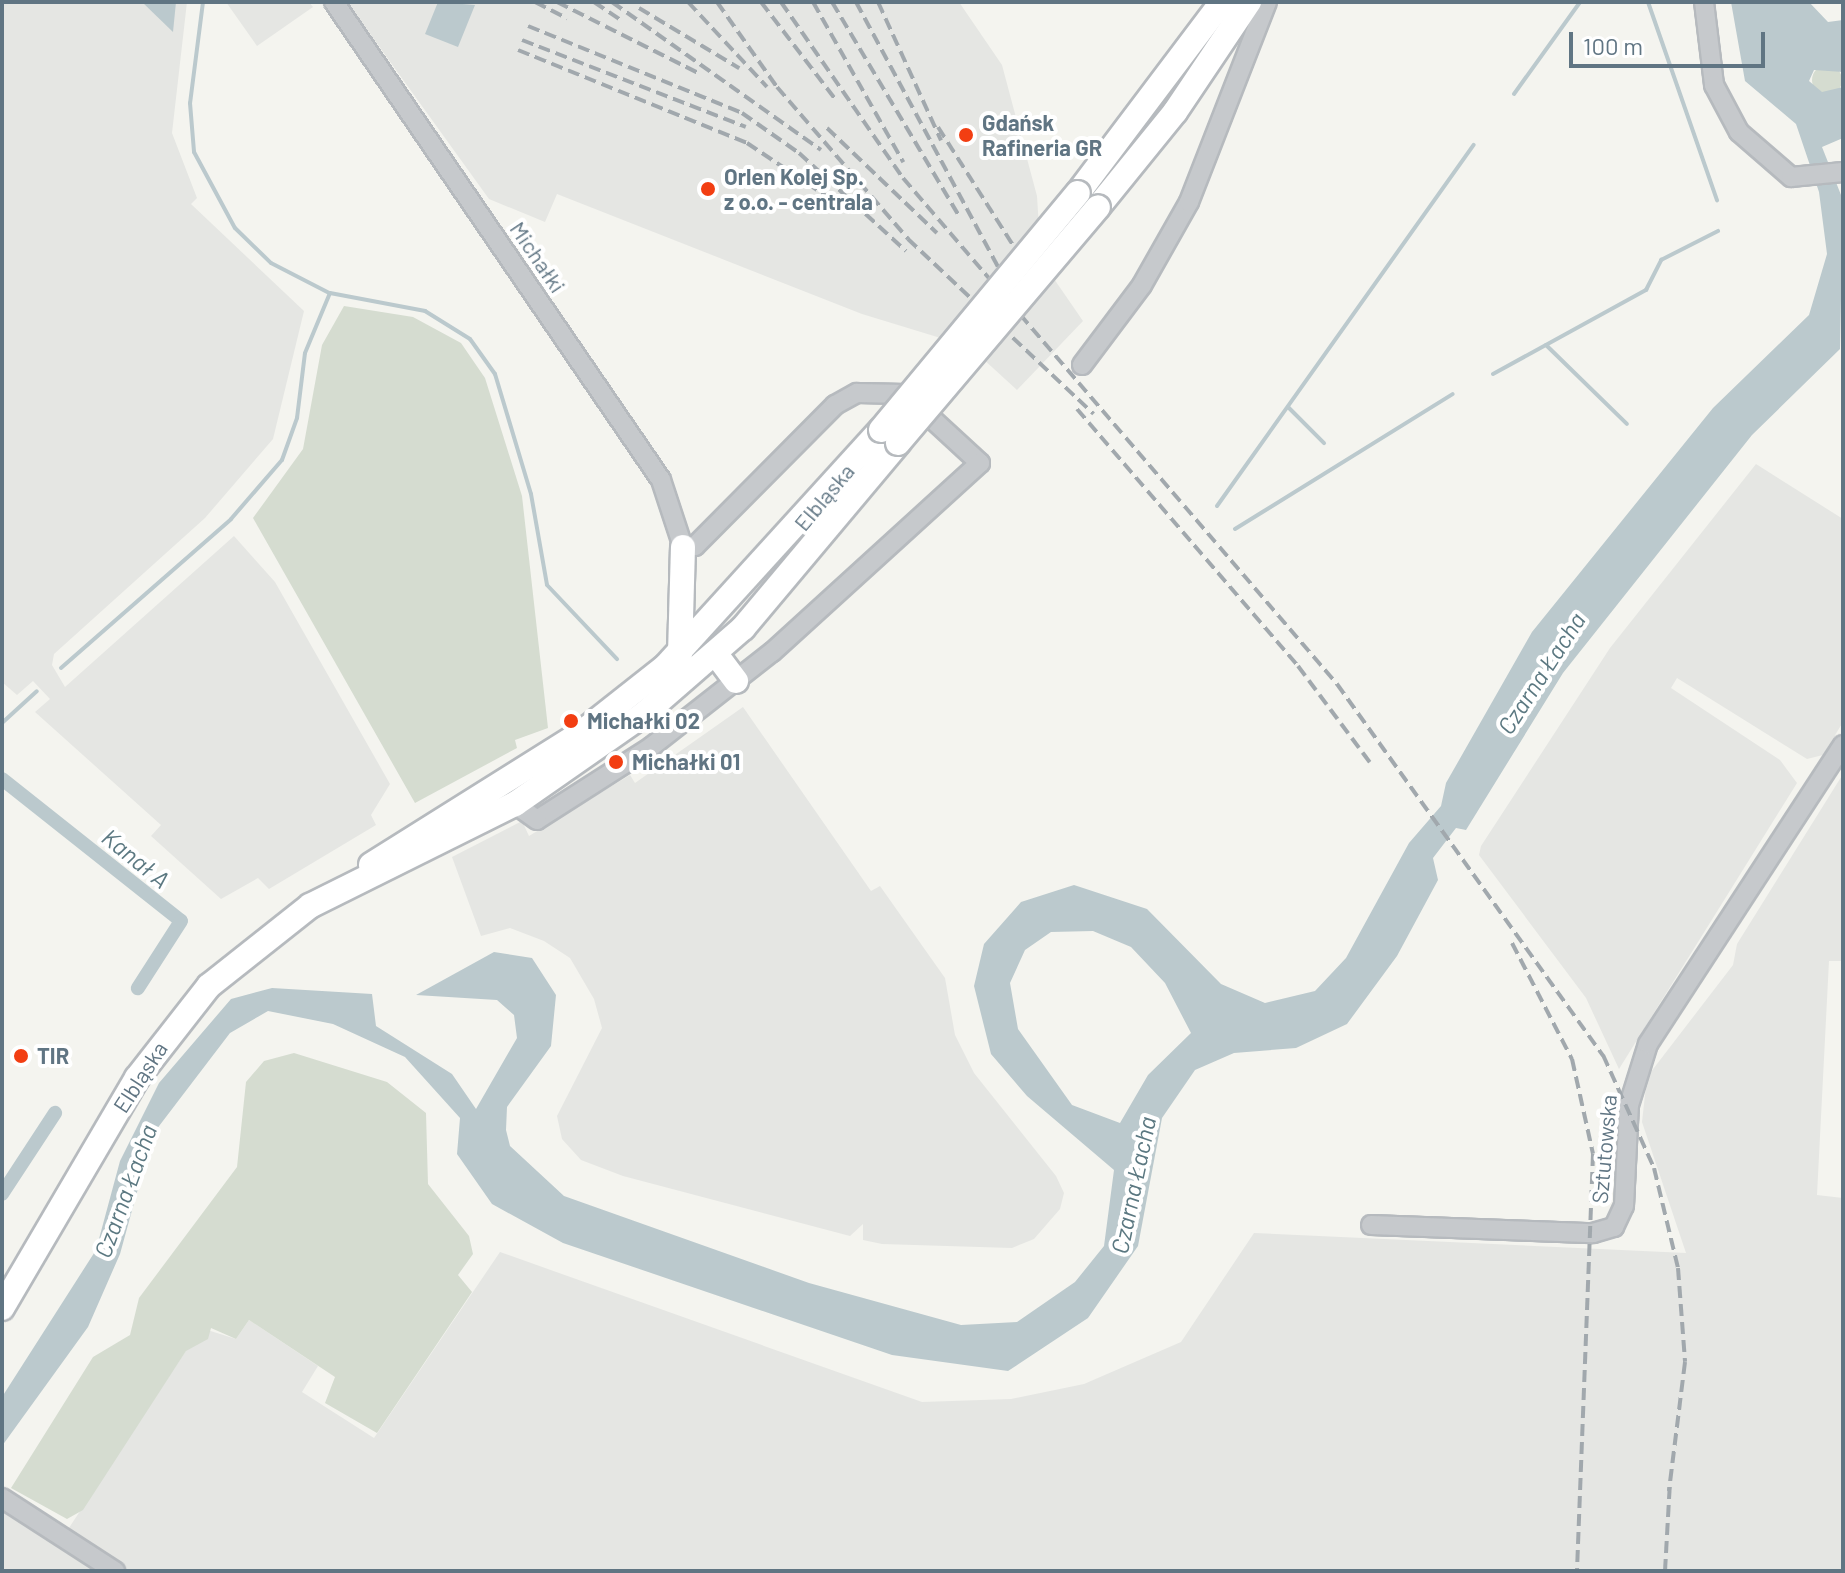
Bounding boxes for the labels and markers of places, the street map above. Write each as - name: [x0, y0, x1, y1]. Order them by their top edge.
- place label: Gdańsk Rafineria GR: [982, 109, 1102, 160]
- marker: Gdańsk Rafineria GR: [957, 126, 975, 144]
- place label: Orlen Kolej Sp. z o.o. - centrala: [724, 163, 873, 214]
- marker: Orlen Kolej Sp. z o.o. - centrala: [699, 180, 717, 198]
- place label: Michałki 02: [587, 708, 700, 734]
- marker: Michałki 02: [562, 712, 580, 730]
- place label: Michałki 01: [632, 749, 740, 775]
- marker: Michałki 01: [607, 753, 625, 771]
- place label: TIR: [37, 1043, 69, 1069]
- marker: TIR: [12, 1047, 30, 1065]

